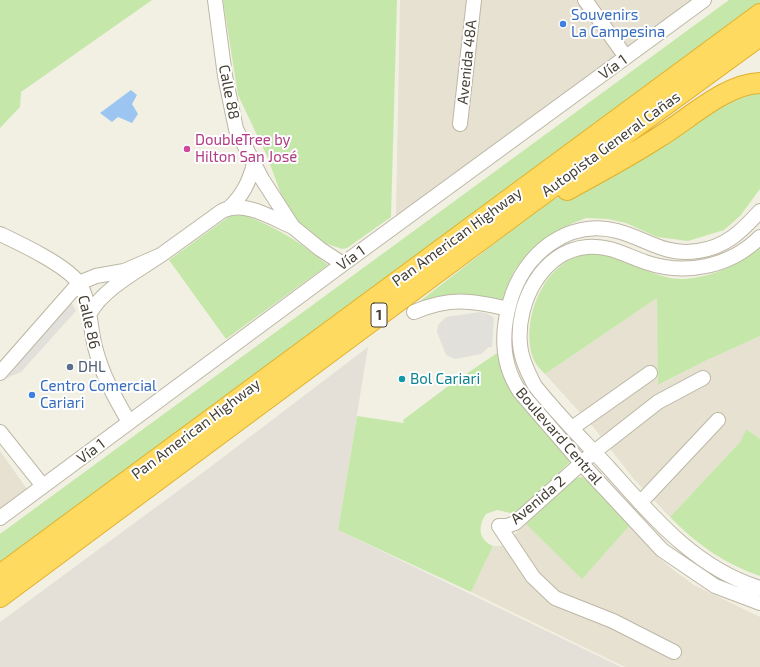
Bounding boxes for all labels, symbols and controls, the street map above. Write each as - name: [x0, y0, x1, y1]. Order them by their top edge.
- place label: Souvenirs La Campesina: [571, 6, 665, 41]
- street label: Avenida 48A: [454, 19, 480, 105]
- marker: Souvenirs La Campesina: [558, 19, 568, 29]
- street label: Vía 1: [595, 51, 631, 83]
- street label: Calle 88: [215, 63, 243, 121]
- street label: Autopista General Cañas: [538, 88, 684, 200]
- place label: DoubleTree by Hilton San José: [195, 131, 297, 166]
- marker: DoubleTree by Hilton San José: [182, 144, 192, 154]
- street label: Pan American Highway: [388, 184, 526, 290]
- street label: Vía 1: [333, 242, 369, 274]
- street label: Calle 86: [74, 293, 104, 351]
- road number: 1: [371, 303, 387, 327]
- place label: DHL: [78, 358, 106, 376]
- marker: DHL: [65, 362, 75, 372]
- place label: Bol Cariari: [410, 370, 480, 388]
- marker: Bol Cariari: [397, 374, 407, 384]
- street label: Pan American Highway: [128, 375, 264, 483]
- place label: Centro Comercial Cariari: [40, 377, 157, 412]
- street label: Boulevard Central: [512, 384, 606, 488]
- marker: Centro Comercial Cariari: [27, 390, 37, 400]
- street label: Vía 1: [73, 435, 109, 467]
- street label: Avenida 2: [507, 472, 569, 528]

